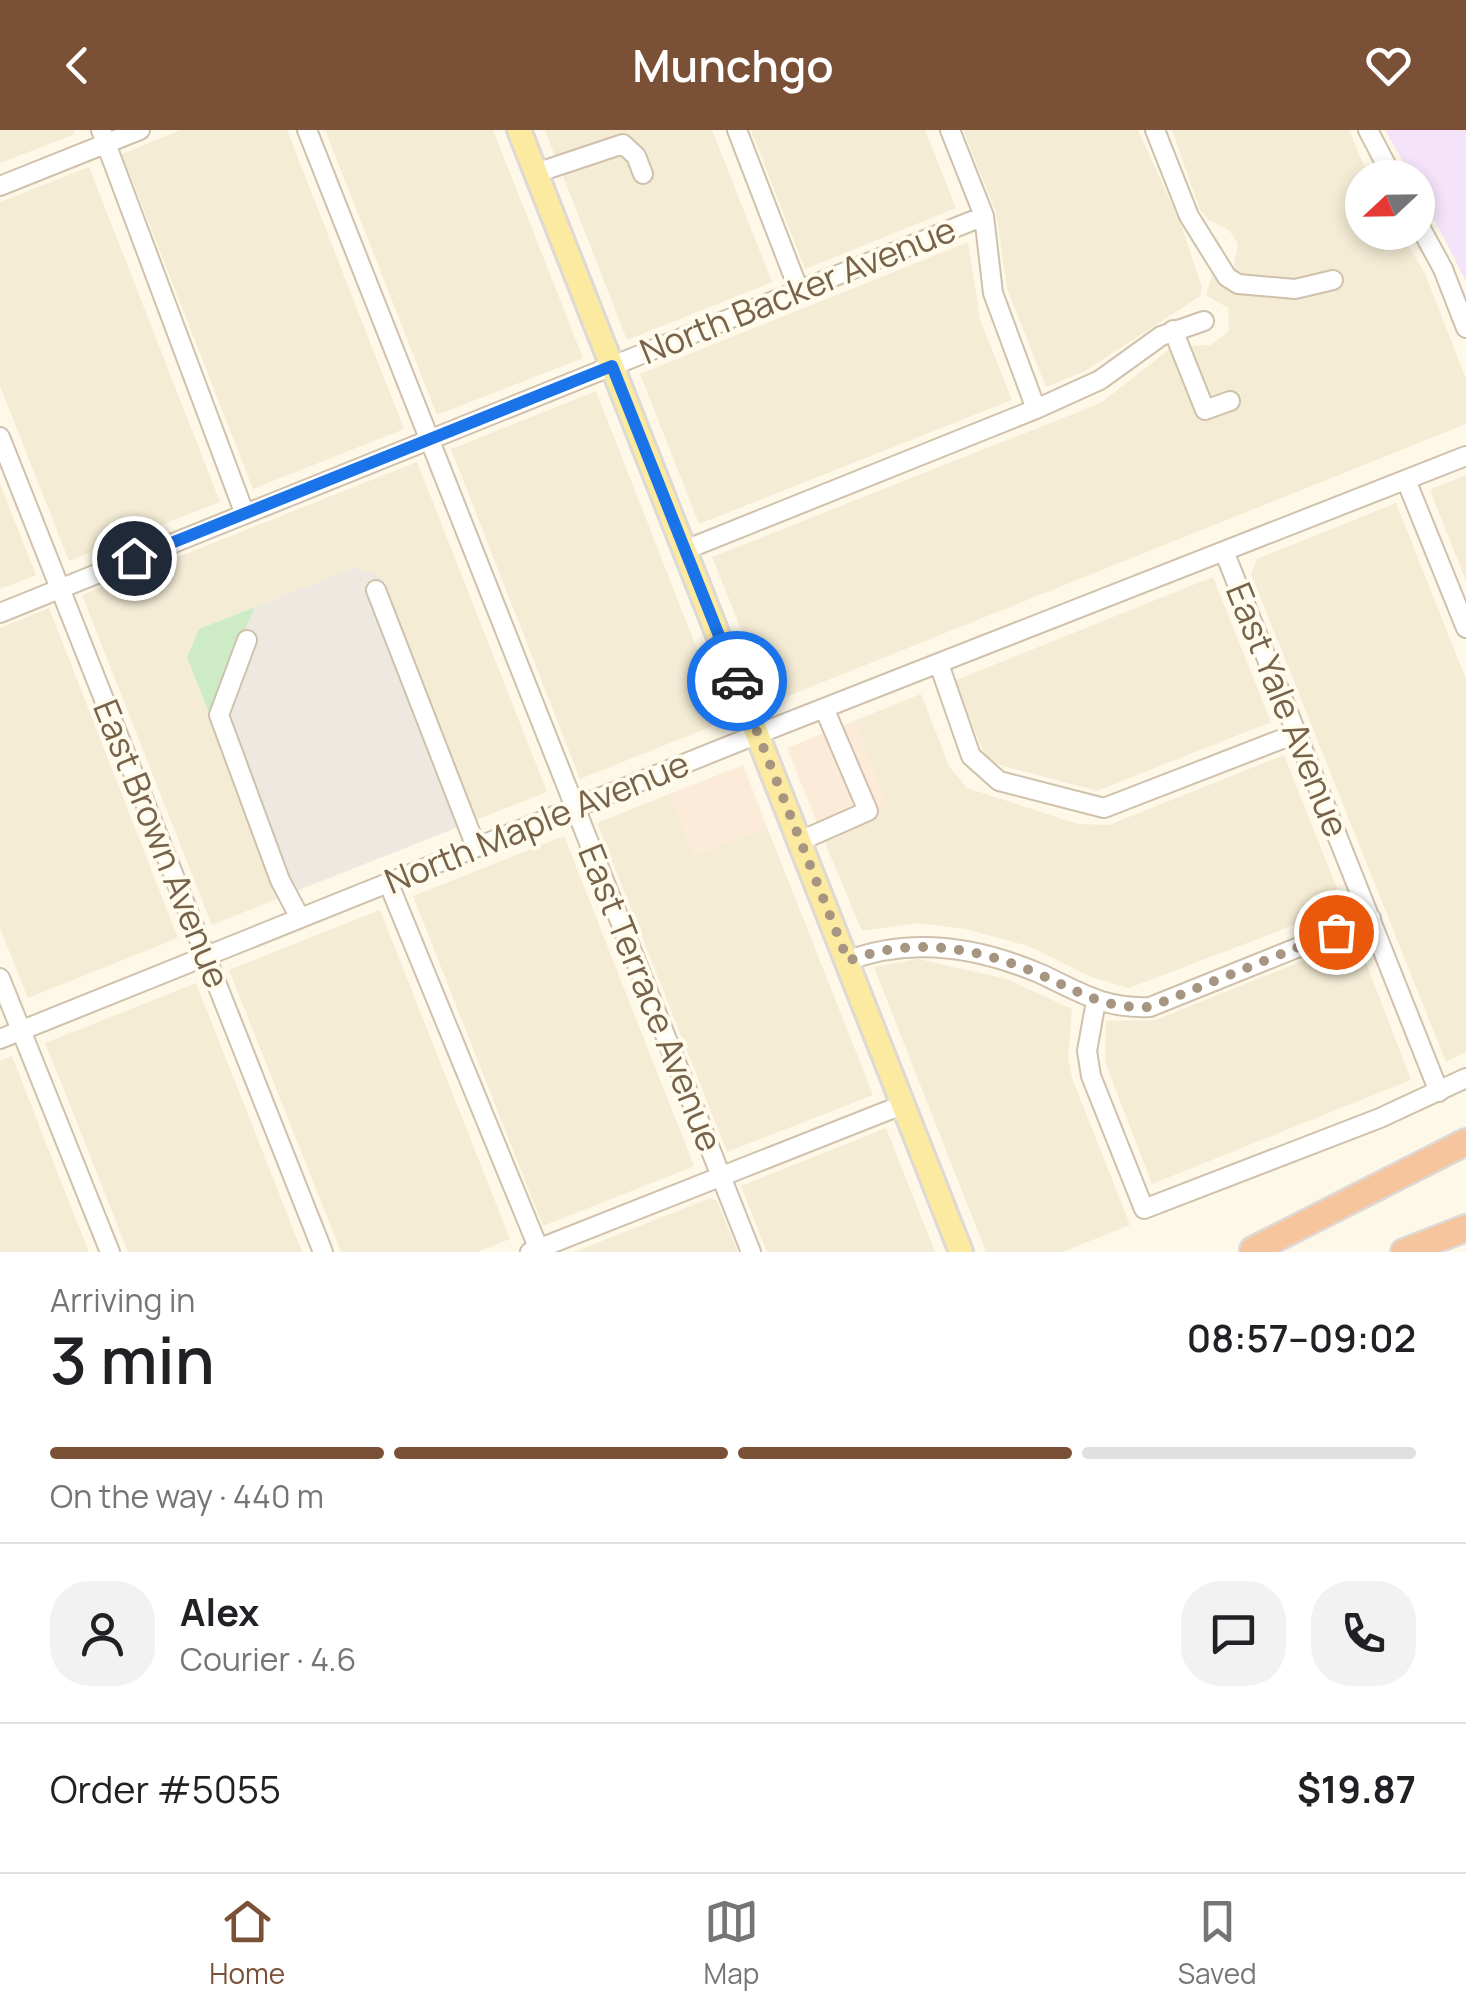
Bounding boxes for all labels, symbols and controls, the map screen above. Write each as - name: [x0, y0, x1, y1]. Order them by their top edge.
- text: Munchgo: [632, 34, 834, 96]
- icon: back: [50, 38, 105, 93]
- icon: heart: [1361, 38, 1416, 93]
- north arrow: [1345, 160, 1435, 250]
- map controls: [1345, 160, 1435, 250]
- street label: North Backer Avenue: [633, 205, 963, 375]
- pin: [92, 516, 177, 601]
- icon: home: [107, 531, 162, 586]
- street label: East Yale Avenue: [1215, 575, 1361, 844]
- courier: [687, 631, 787, 731]
- icon: car: [710, 654, 765, 709]
- street label: East Brown Avenue: [82, 692, 242, 995]
- street label: North Maple Avenue: [377, 739, 696, 905]
- street label: East Terrace Avenue: [567, 837, 735, 1158]
- pin: [1294, 890, 1379, 975]
- icon: bag: [1309, 905, 1364, 960]
- text: Arriving in: [50, 1278, 195, 1322]
- text: 08:57–09:02: [1187, 1311, 1416, 1363]
- text: 3 min: [50, 1315, 215, 1404]
- text: On the way · 440 m: [50, 1474, 324, 1518]
- button: person: [50, 1581, 155, 1686]
- button: chat: [1181, 1581, 1286, 1686]
- button: phone: [1311, 1581, 1416, 1686]
- text: Alex: [180, 1585, 259, 1637]
- text: Courier · 4.6: [180, 1637, 356, 1681]
- text: Order #5055: [50, 1762, 281, 1814]
- text: $19.87: [1297, 1762, 1416, 1814]
- tab: Home: [209, 1894, 285, 1992]
- tab: Map: [704, 1894, 759, 1992]
- tab: Saved: [1178, 1894, 1257, 1992]

